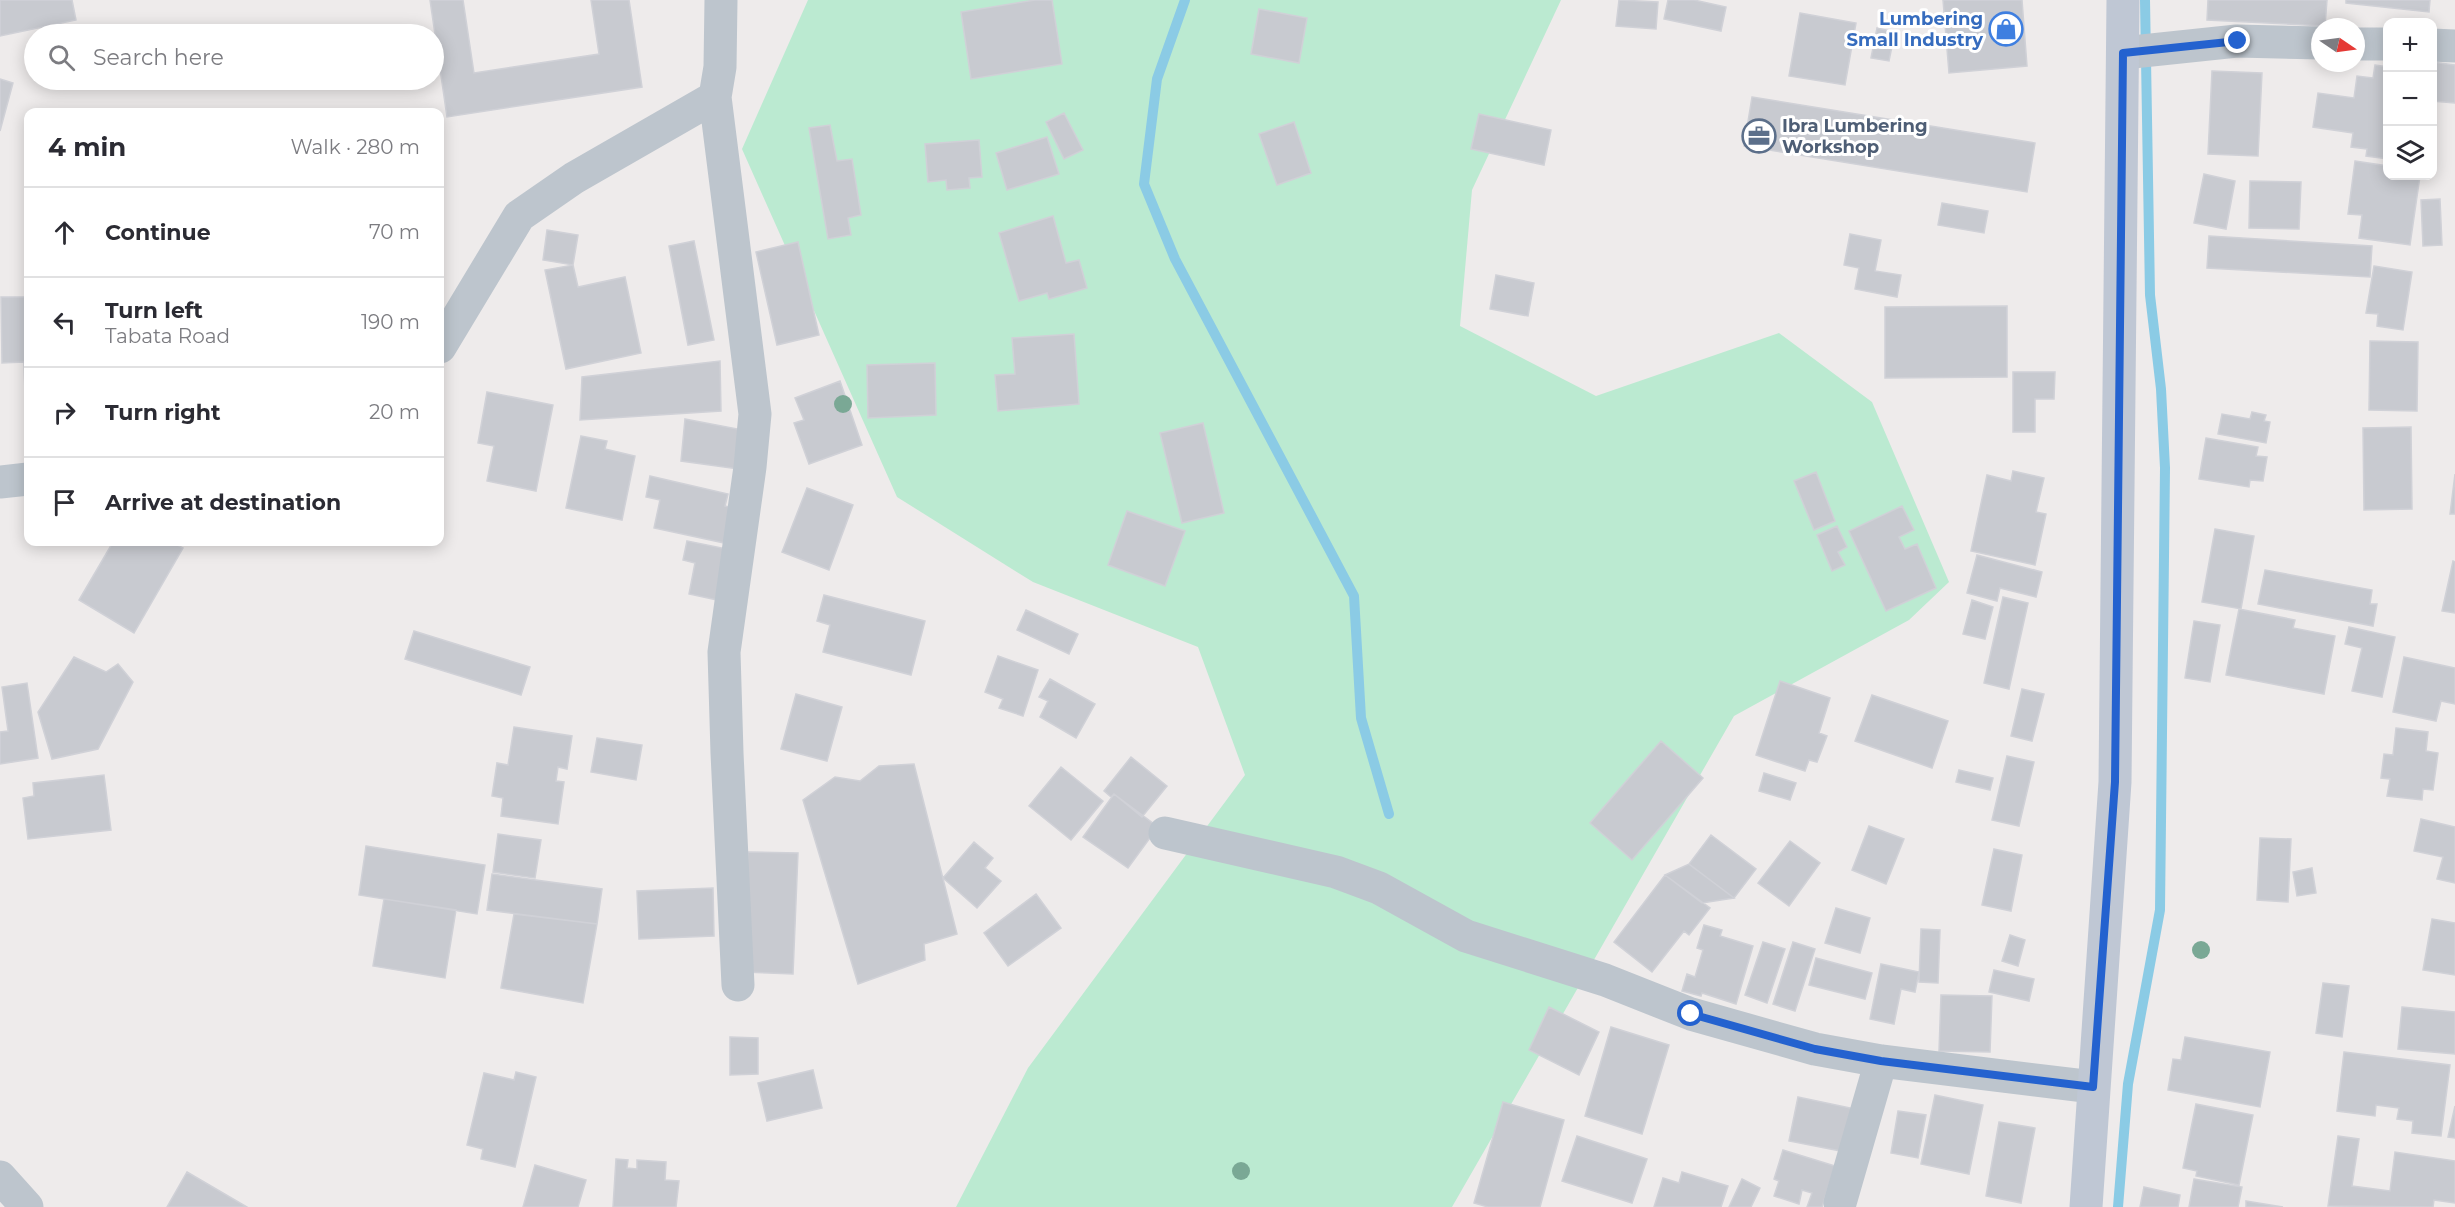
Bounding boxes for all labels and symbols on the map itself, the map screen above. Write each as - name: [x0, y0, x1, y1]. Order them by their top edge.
- place label: Lumbering Small Industry: [1846, 8, 1983, 51]
- shop icon: Lumbering Small Industry: [1988, 11, 2024, 47]
- north arrow: [2311, 18, 2365, 72]
- route end: [2224, 27, 2250, 53]
- place label: Ibra Lumbering Workshop: [1782, 115, 1928, 158]
- office icon: Ibra Lumbering Workshop: [1741, 118, 1777, 154]
- route start: [1677, 1000, 1703, 1026]

